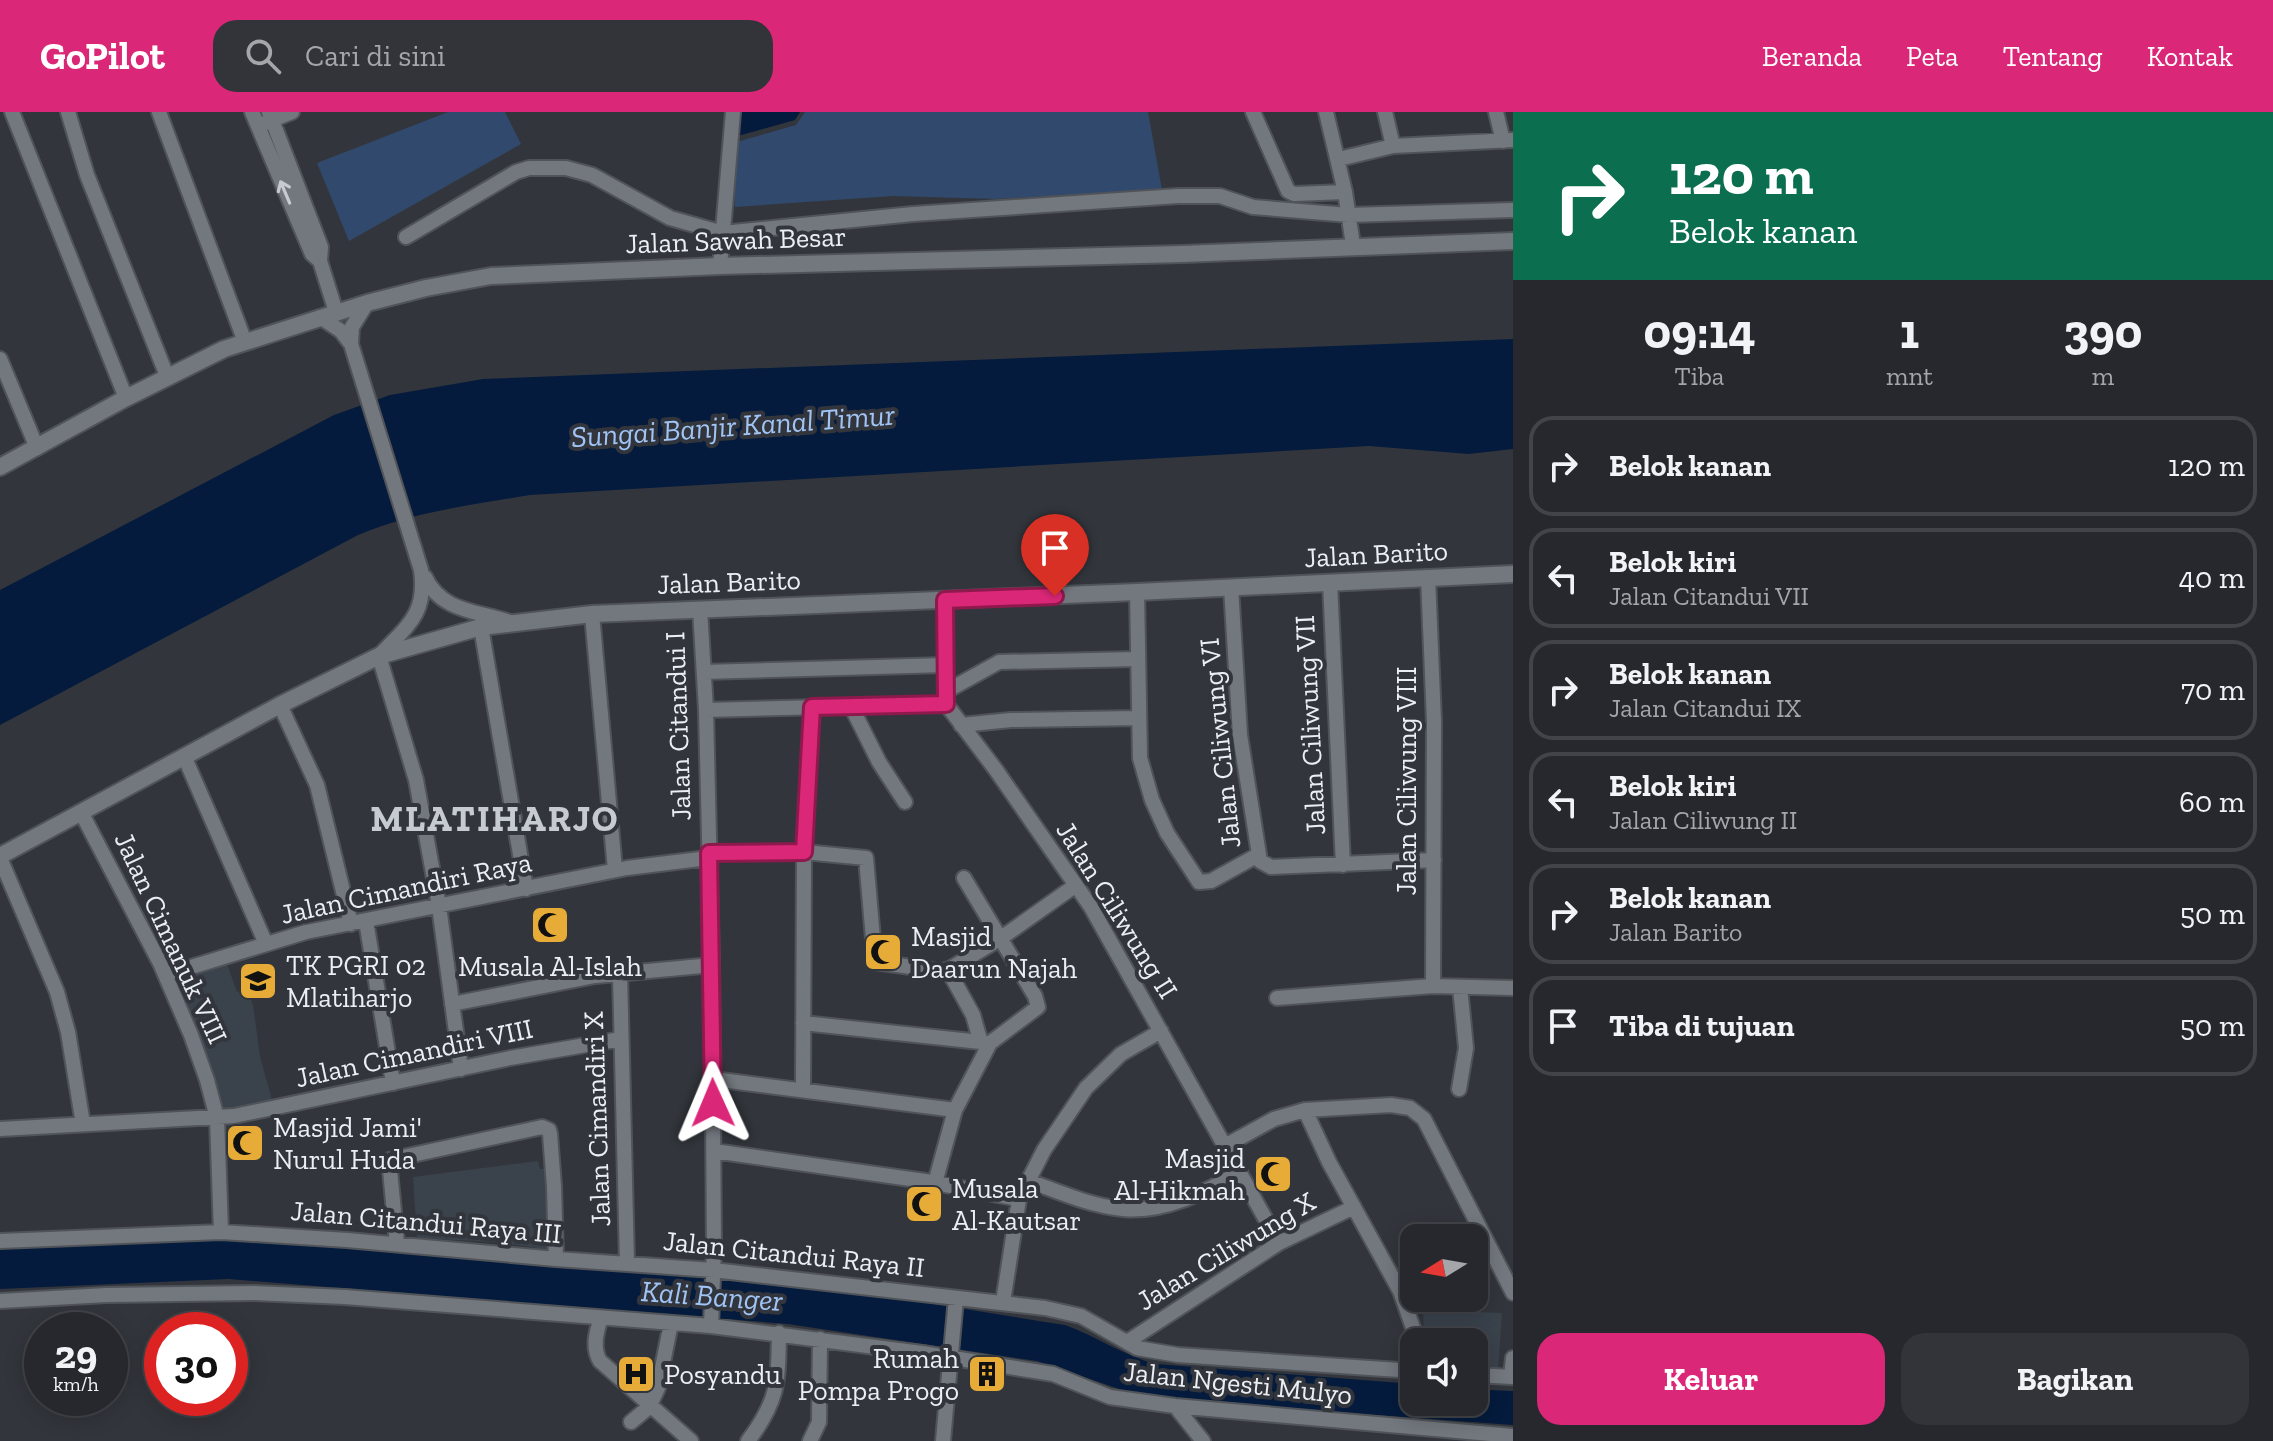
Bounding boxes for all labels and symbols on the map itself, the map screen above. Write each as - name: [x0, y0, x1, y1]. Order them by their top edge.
- one-way arrow: [277, 180, 292, 205]
- street label: Jalan Sawah Besar: [625, 220, 847, 260]
- water label: Sungai Banjir Kanal Timur: [570, 397, 897, 455]
- pin: [1021, 514, 1089, 596]
- street label: Jalan Barito: [1303, 534, 1449, 574]
- street label: Jalan Barito: [657, 563, 801, 601]
- street label: Jalan Ciliwung VII: [1288, 614, 1332, 836]
- street label: Jalan Citandui I: [658, 631, 698, 821]
- street label: Jalan Ciliwung VI: [1193, 636, 1247, 850]
- street label: Jalan Ciliwung VIII: [1390, 667, 1423, 895]
- district label: MLATIHARJO: [371, 797, 619, 840]
- street label: Jalan Ciliwung II: [1049, 815, 1185, 1005]
- street label: Jalan Cimanuk VIII: [108, 827, 234, 1049]
- street label: Jalan Cimandiri Raya: [277, 845, 535, 931]
- mosque icon: Musala Al-Islah: [529, 904, 571, 946]
- place label: Masjid Daarun Najah: [911, 920, 1078, 985]
- mosque icon: Masjid Daarun Najah: [862, 931, 904, 973]
- place label: TK PGRI 02 Mlatiharjo: [286, 949, 426, 1014]
- place label: Musala Al-Islah: [458, 950, 642, 983]
- school or university icon: TK PGRI 02 Mlatiharjo: [237, 960, 279, 1002]
- street label: Jalan Cimandiri X: [577, 1011, 617, 1227]
- street label: Jalan Cimandiri VIII: [292, 1012, 536, 1094]
- position arrow: [671, 1061, 755, 1145]
- place label: Masjid Jami' Nurul Huda: [273, 1111, 422, 1176]
- mosque icon: Masjid Jami' Nurul Huda: [224, 1122, 266, 1164]
- place label: Masjid Al-Hikmah: [1114, 1142, 1245, 1207]
- mosque icon: Masjid Al-Hikmah: [1252, 1153, 1294, 1195]
- place label: Musala Al-Kautsar: [952, 1172, 1081, 1237]
- mosque icon: Musala Al-Kautsar: [903, 1183, 945, 1225]
- street label: Jalan Ciliwung X: [1131, 1185, 1321, 1317]
- street label: Jalan Citandui Raya III: [289, 1194, 563, 1250]
- street label: Jalan Citandui Raya II: [662, 1224, 926, 1284]
- north arrow: [1400, 1224, 1488, 1312]
- water label: Kali Banger: [640, 1273, 785, 1319]
- speed limit sign: 30: [144, 1312, 248, 1416]
- place label: Rumah Pompa Progo: [798, 1342, 959, 1407]
- hospital icon: Posyandu: [615, 1353, 657, 1395]
- building icon: Rumah Pompa Progo: [966, 1353, 1008, 1395]
- street label: Jalan Ngesti Mulyo: [1122, 1355, 1354, 1411]
- place label: Posyandu: [664, 1358, 781, 1391]

